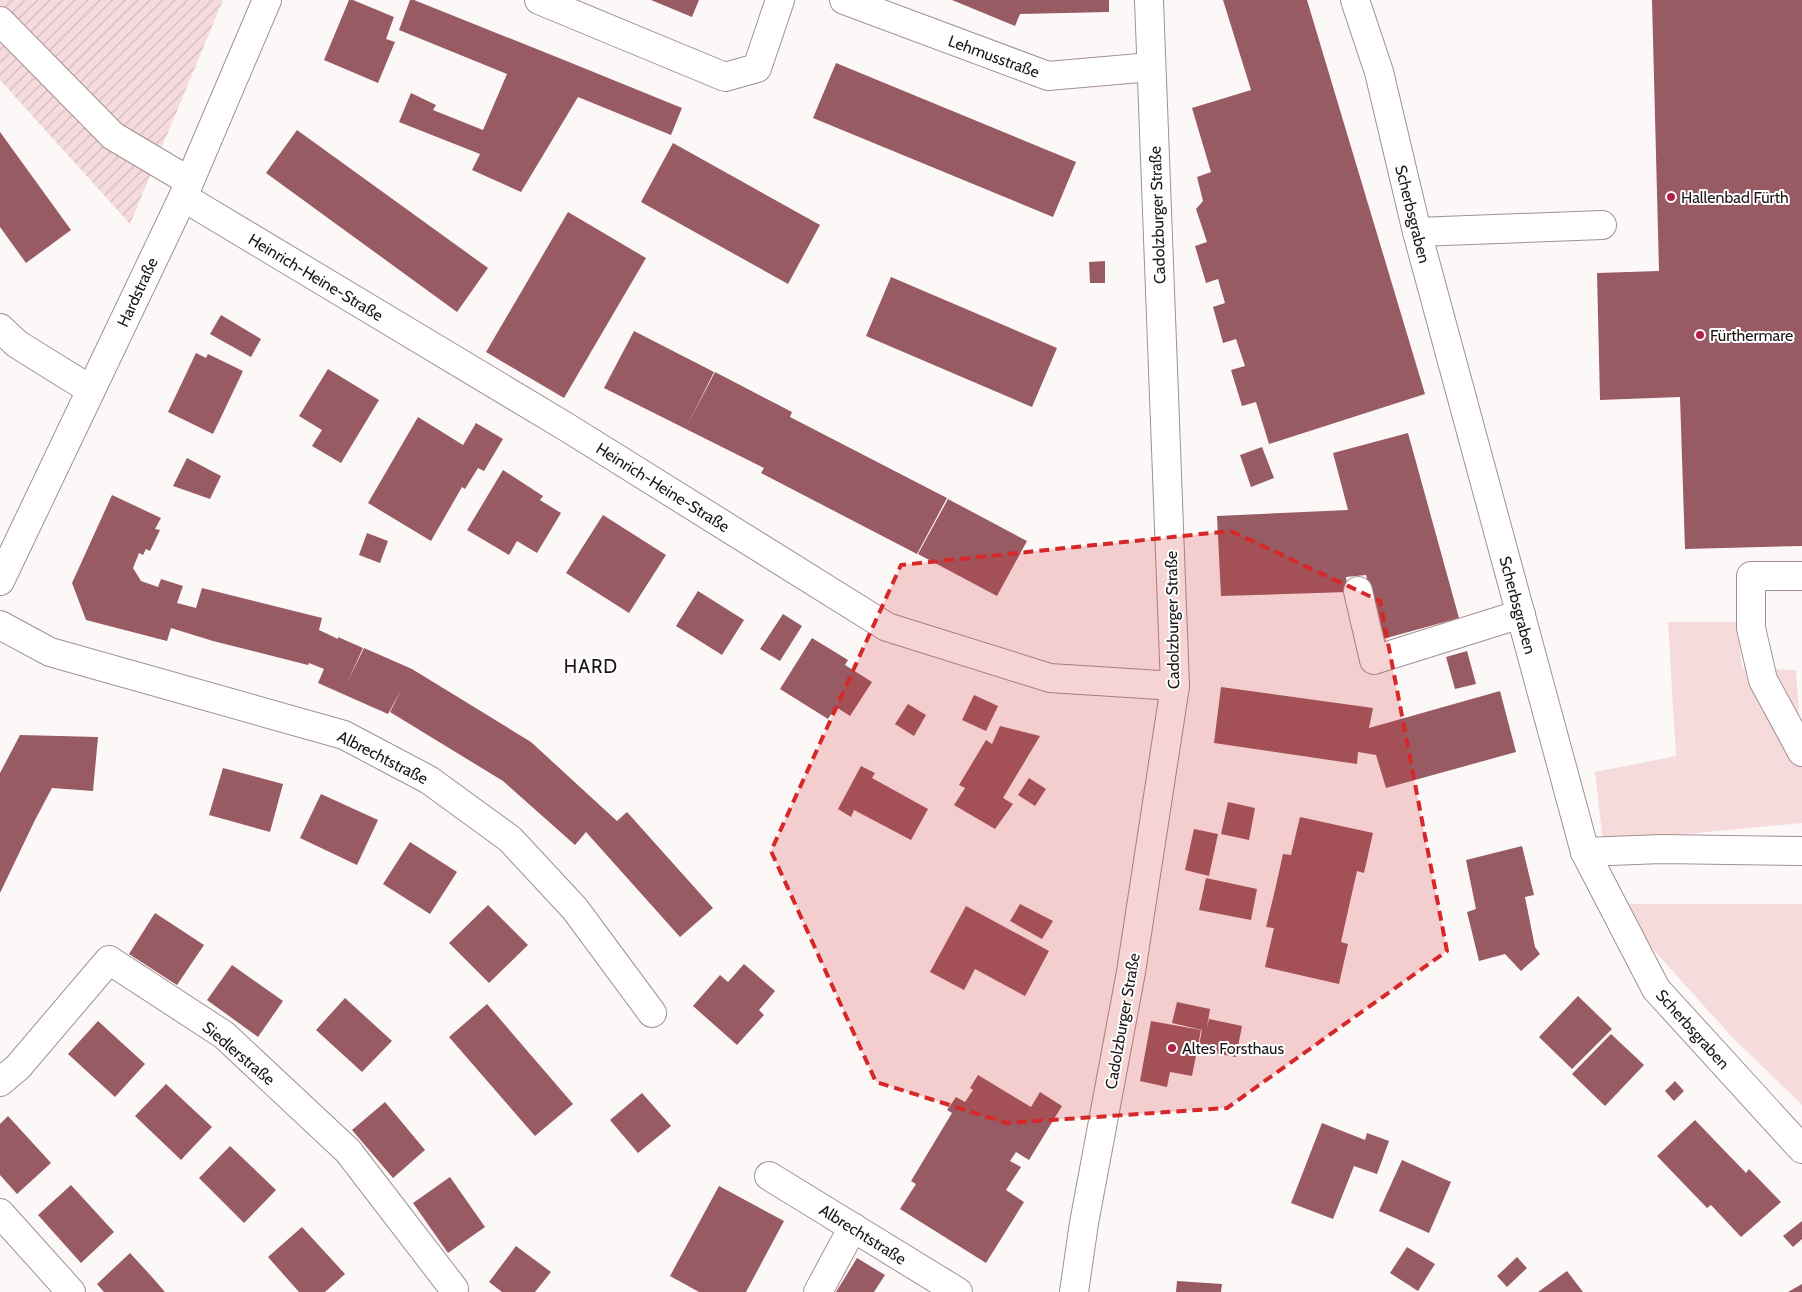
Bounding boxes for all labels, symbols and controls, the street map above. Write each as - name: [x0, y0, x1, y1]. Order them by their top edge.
- street label: Lehmusstraße: [946, 31, 1042, 82]
- street label: Cadolzburger Straße: [1146, 146, 1169, 284]
- street label: Scherbsgraben: [1391, 163, 1434, 265]
- place label: Hallenbad Fürth: [1681, 188, 1789, 207]
- marker: Hallenbad Fürth: [1665, 191, 1677, 203]
- street label: Heinrich-Heine-Straße: [245, 230, 386, 325]
- street label: Hardstraße: [113, 254, 162, 330]
- place label: Fürthermare: [1710, 326, 1793, 345]
- marker: Fürthermare: [1694, 329, 1706, 341]
- street label: Heinrich-Heine-Straße: [593, 439, 733, 536]
- street label: Cadolzburger Straße: [1162, 551, 1183, 689]
- street label: Scherbsgraben: [1495, 554, 1540, 656]
- district label: HARD: [564, 655, 618, 678]
- street label: Albrechtstraße: [335, 727, 431, 788]
- street label: Cadolzburger Straße: [1101, 951, 1144, 1091]
- street label: Scherbsgraben: [1652, 986, 1733, 1073]
- street label: Siedlerstraße: [199, 1018, 279, 1089]
- place label: Altes Forsthaus: [1182, 1039, 1284, 1058]
- marker: Altes Forsthaus: [1166, 1042, 1178, 1054]
- street label: Albrechtstraße: [816, 1200, 910, 1269]

